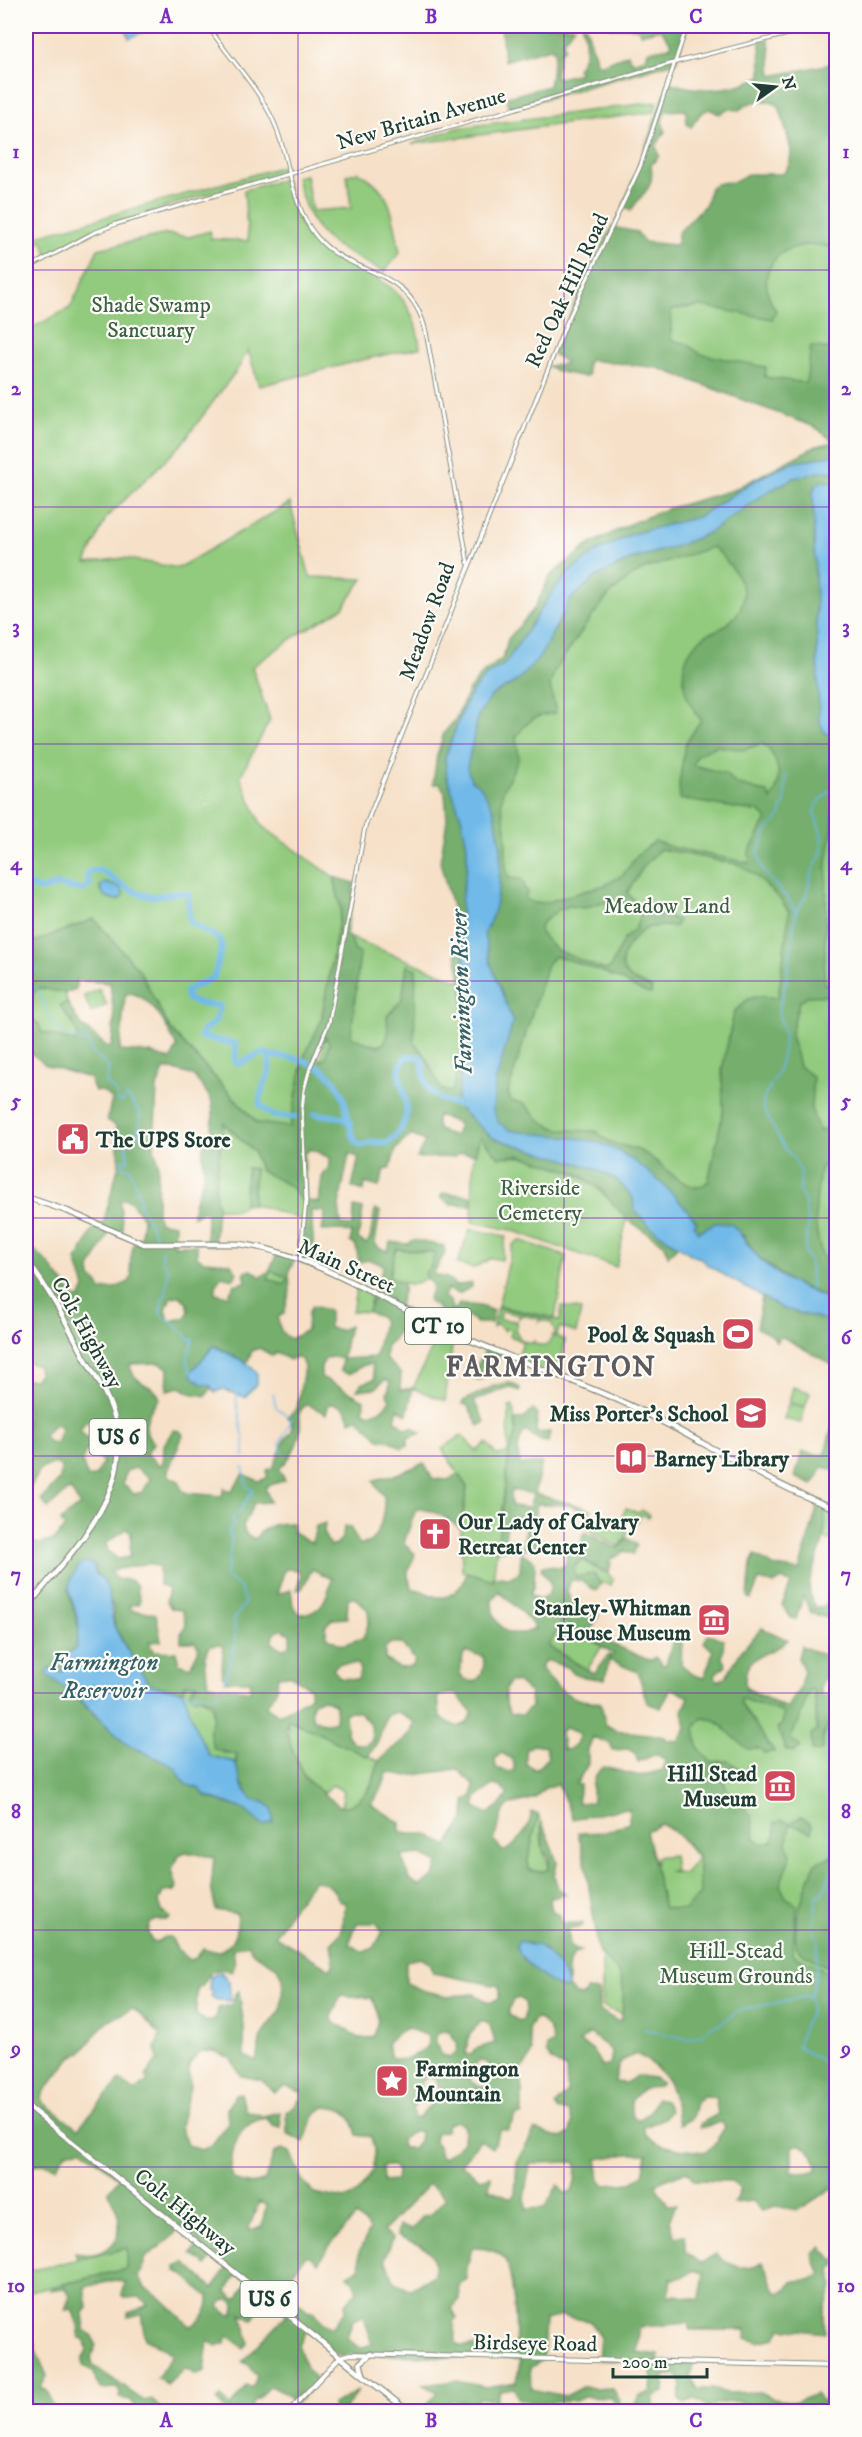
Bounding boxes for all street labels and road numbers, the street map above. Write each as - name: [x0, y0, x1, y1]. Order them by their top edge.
- street label: New Britain Avenue: [334, 82, 509, 157]
- street label: Red Oak Hill Road: [520, 209, 615, 372]
- street label: Meadow Road: [393, 559, 461, 685]
- street label: Main Street: [294, 1233, 399, 1300]
- street label: Colt Highway: [45, 1272, 129, 1394]
- road number: CT 10: [405, 1308, 471, 1344]
- road number: US 6: [90, 1419, 146, 1455]
- street label: Colt Highway: [129, 2163, 242, 2262]
- road number: US 6: [240, 2281, 298, 2317]
- street label: Birdseye Road: [472, 2329, 598, 2358]

